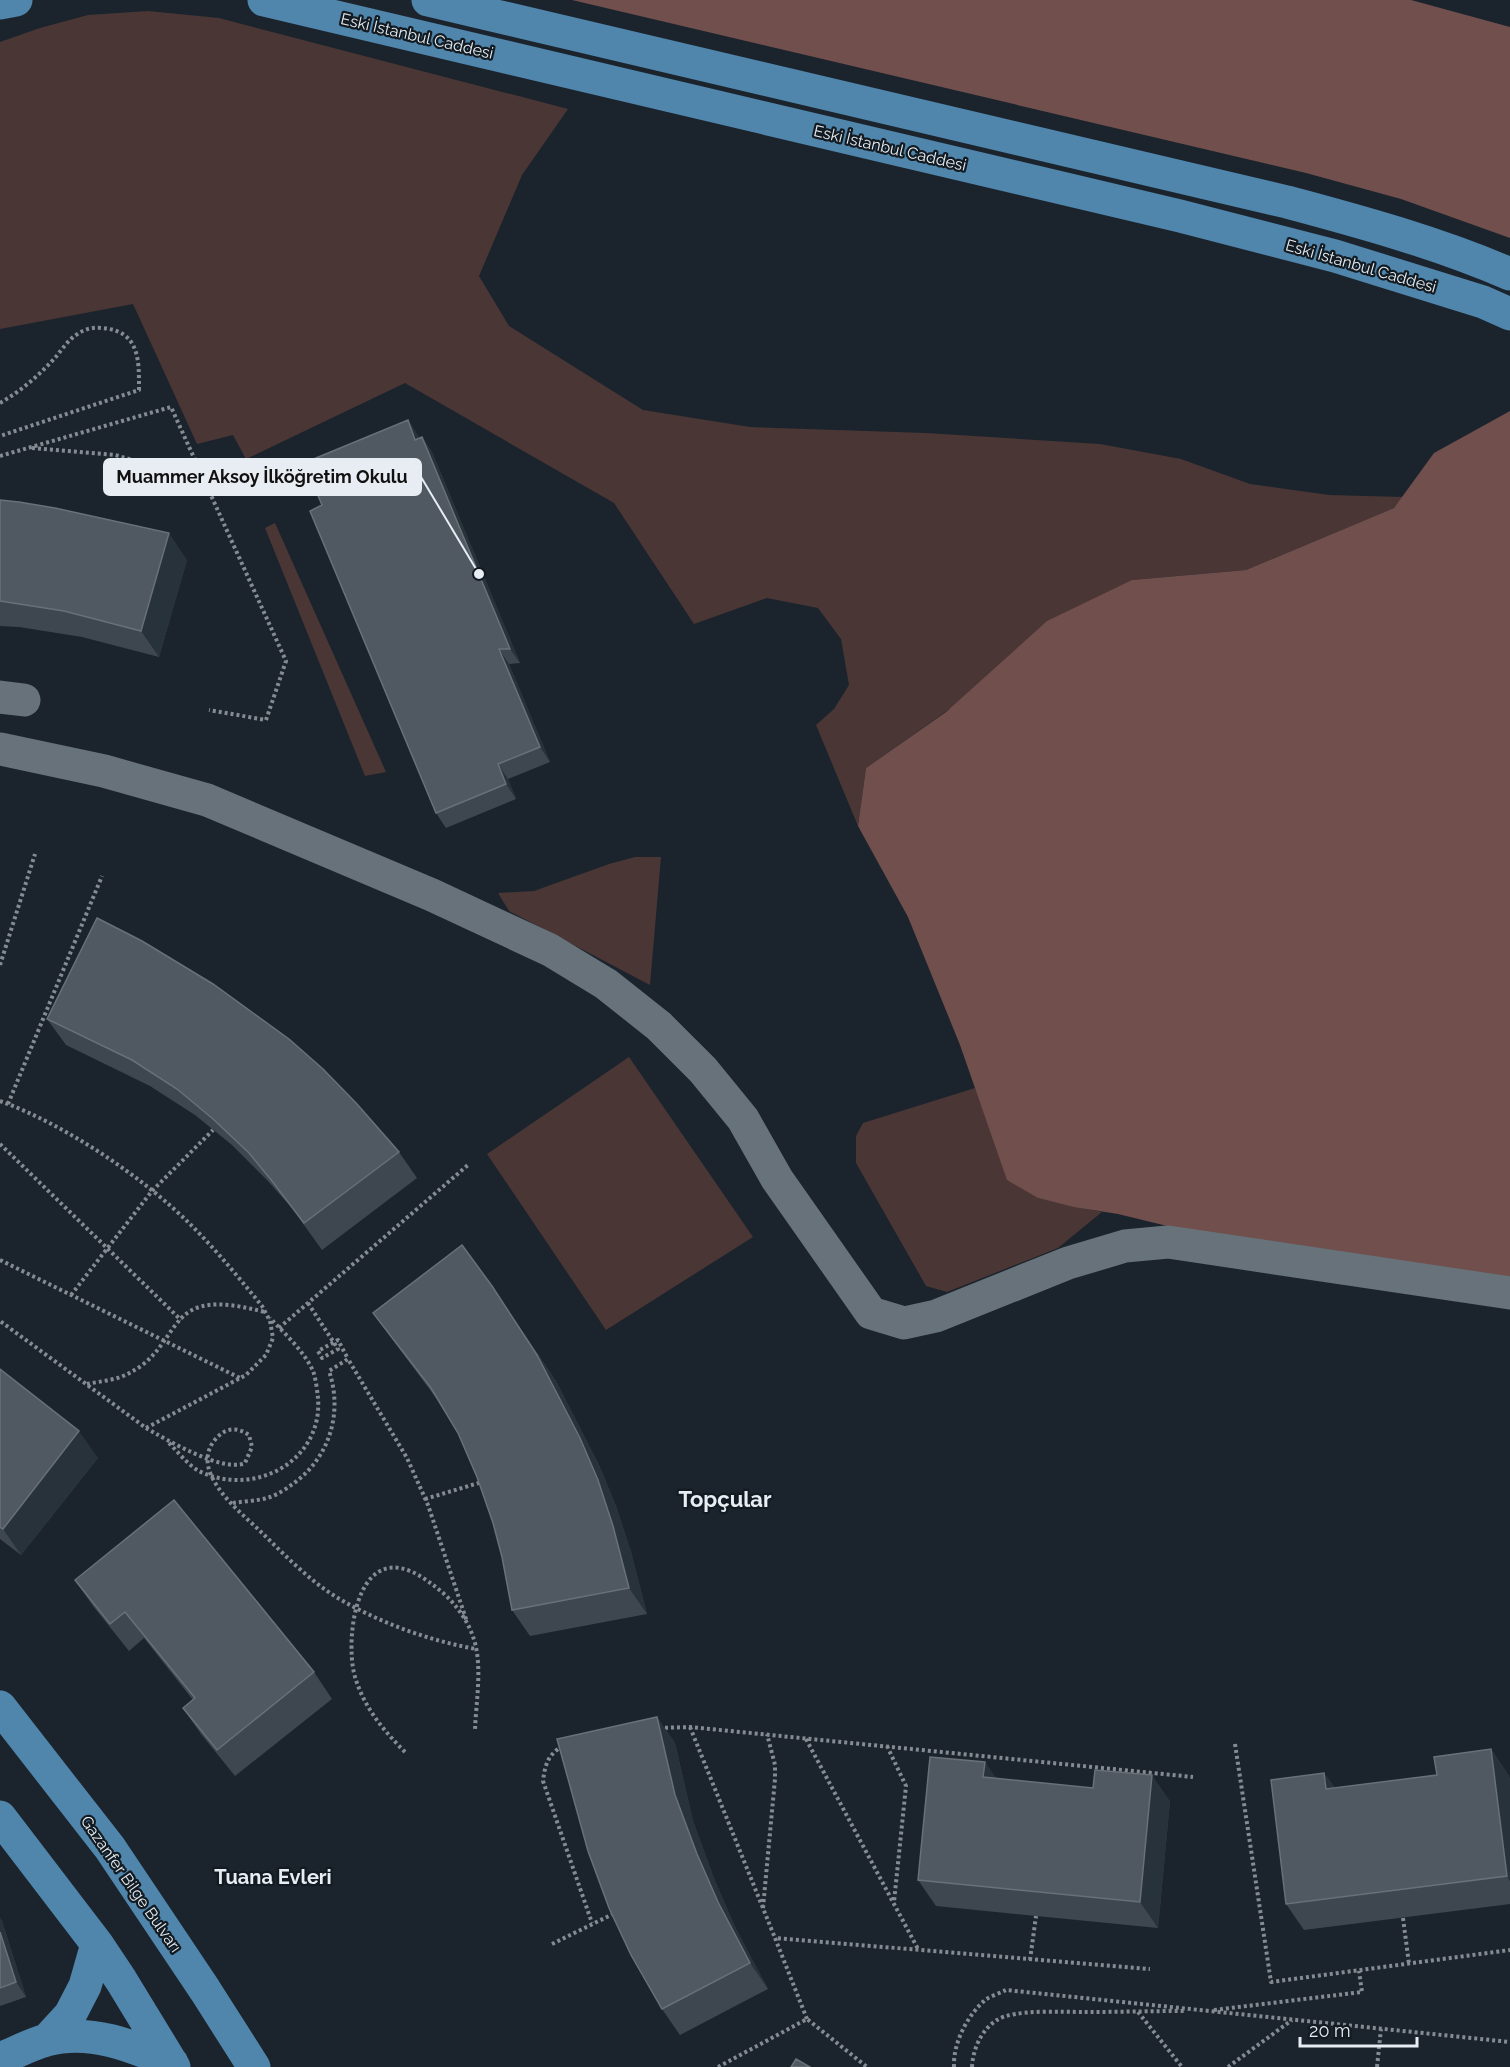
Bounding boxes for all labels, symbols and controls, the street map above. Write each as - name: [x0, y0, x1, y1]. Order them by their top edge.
- street label: Eski İstanbul Caddesi: [339, 8, 495, 63]
- street label: Eski İstanbul Caddesi: [812, 120, 968, 175]
- street label: Eski İstanbul Caddesi: [1283, 234, 1439, 297]
- callout: Muammer Aksoy İlköğretim Okulu: [104, 459, 421, 495]
- text: Muammer Aksoy İlköğretim Okulu: [116, 466, 408, 487]
- district label: Topçular: [679, 1486, 772, 1512]
- street label: Gazanfer Bilge Bulvarı: [77, 1812, 185, 1956]
- district label: Tuana Evleri: [214, 1865, 332, 1889]
- scale bar: [1300, 2010, 1417, 2048]
- text: 20 m: [1309, 2020, 1351, 2041]

